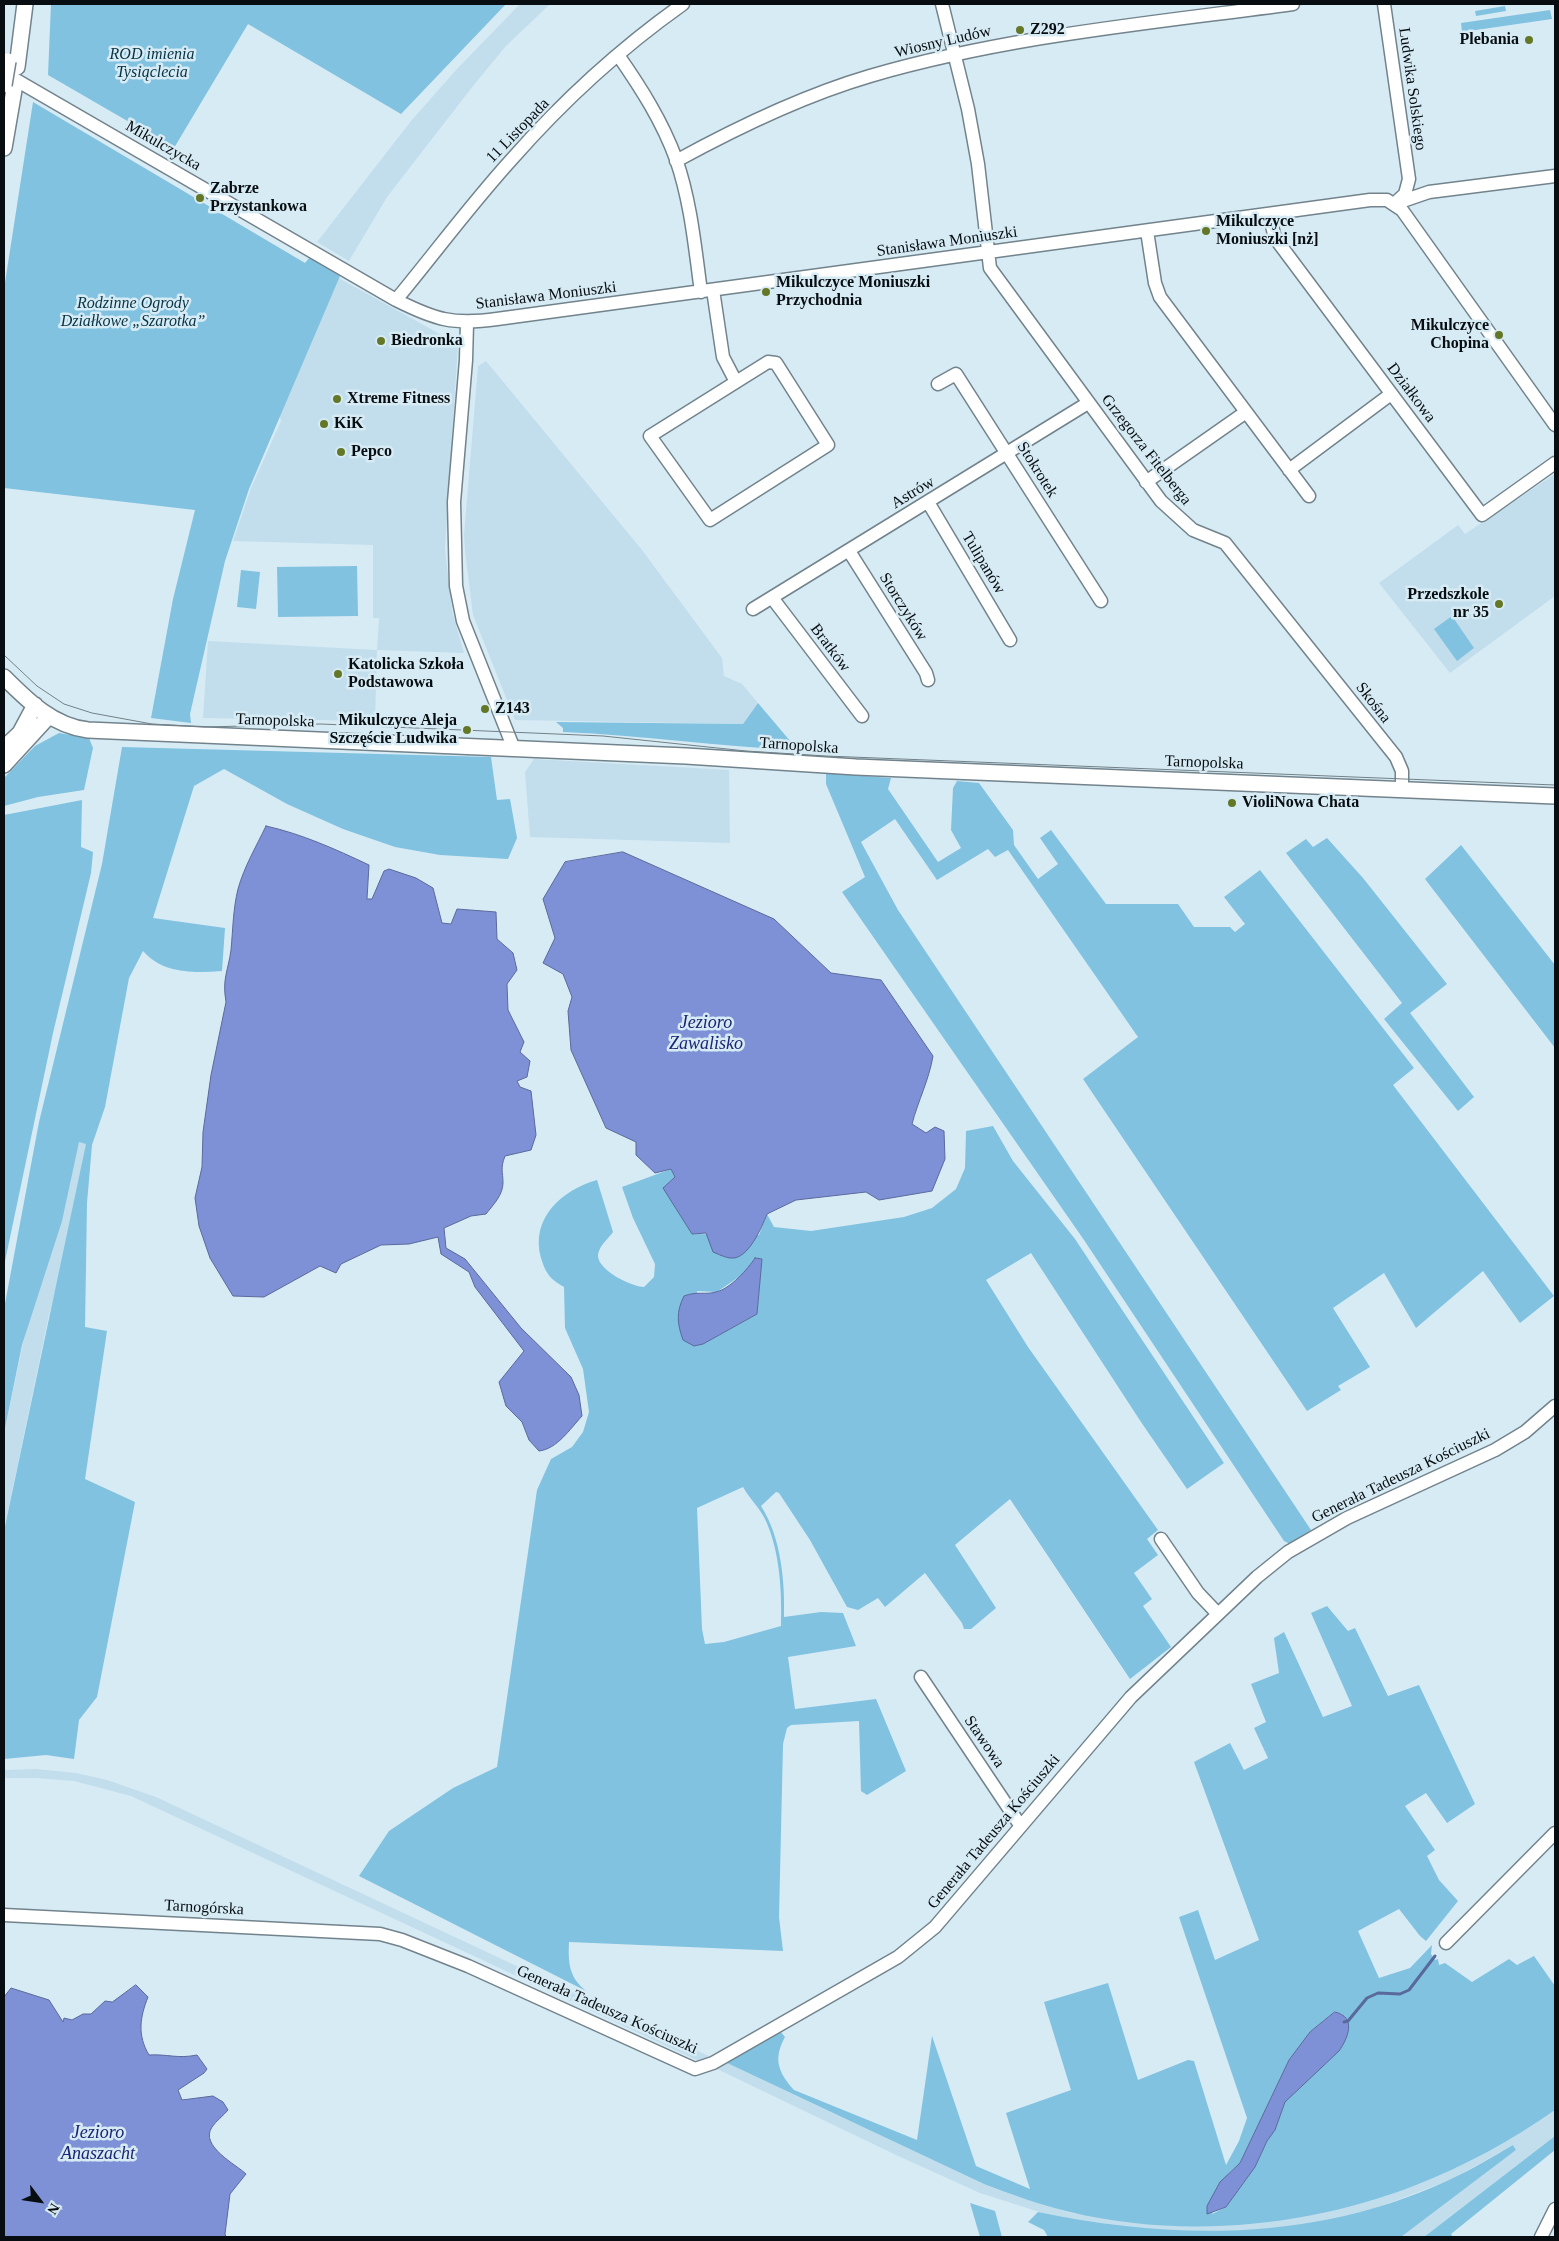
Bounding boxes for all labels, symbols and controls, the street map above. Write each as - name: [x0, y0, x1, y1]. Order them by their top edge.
- place label: Z292: [1030, 20, 1065, 40]
- street label: Wiosny Ludów: [893, 22, 993, 62]
- marker: Z292: [1014, 24, 1026, 36]
- street label: Ludwika Solskiego: [1394, 26, 1430, 152]
- place label: Plebania: [1459, 30, 1519, 50]
- marker: Plebania: [1523, 34, 1535, 46]
- park label: ROD imienia Tysiąclecia: [110, 45, 194, 83]
- street label: 11 Listopada: [482, 95, 554, 167]
- street label: Mikulczycka: [122, 117, 204, 175]
- place label: Zabrze Przystankowa: [210, 179, 307, 217]
- marker: Zabrze Przystankowa: [194, 192, 206, 204]
- place label: Mikulczyce Moniuszki [nż]: [1216, 212, 1319, 250]
- street label: Stanisława Moniuszki: [875, 223, 1019, 261]
- marker: Mikulczyce Moniuszki [nż]: [1200, 225, 1212, 237]
- place label: Mikulczyce Moniuszki Przychodnia: [776, 273, 930, 311]
- street label: Stanisława Moniuszki: [474, 278, 618, 314]
- marker: Mikulczyce Moniuszki Przychodnia: [760, 286, 772, 298]
- park label: Rodzinne Ogrody Działkowe „Szarotka”: [61, 294, 205, 332]
- place label: Mikulczyce Chopina: [1411, 316, 1489, 354]
- marker: Mikulczyce Chopina: [1493, 329, 1505, 341]
- place label: Biedronka: [391, 331, 463, 351]
- marker: Biedronka: [375, 335, 387, 347]
- street label: Działkowa: [1382, 360, 1440, 426]
- place label: Xtreme Fitness: [347, 389, 450, 409]
- street label: Grzegorza Fitelberga: [1097, 391, 1195, 509]
- marker: Xtreme Fitness: [331, 393, 343, 405]
- place label: KiK: [334, 414, 363, 434]
- marker: KiK: [318, 418, 330, 430]
- street label: Stokrotek: [1012, 439, 1062, 501]
- place label: Pepco: [351, 442, 392, 462]
- marker: Pepco: [335, 446, 347, 458]
- street label: Astrów: [888, 473, 938, 513]
- street label: Tulipanów: [957, 529, 1009, 597]
- street label: Storczyków: [875, 570, 931, 644]
- place label: Przedszkole nr 35: [1407, 585, 1489, 623]
- marker: Przedszkole nr 35: [1493, 598, 1505, 610]
- street label: Bratków: [806, 620, 854, 676]
- place label: Katolicka Szkoła Podstawowa: [348, 655, 464, 693]
- marker: Katolicka Szkoła Podstawowa: [332, 668, 344, 680]
- street label: Skośna: [1351, 679, 1395, 727]
- place label: Z143: [495, 699, 530, 719]
- marker: Z143: [479, 703, 491, 715]
- street label: Tarnopolska: [235, 710, 315, 732]
- place label: Mikulczyce Aleja Szczęście Ludwika: [329, 711, 457, 749]
- marker: Mikulczyce Aleja Szczęście Ludwika: [461, 724, 473, 736]
- street label: Tarnopolska: [759, 734, 839, 758]
- street label: Tarnopolska: [1164, 752, 1244, 774]
- place label: VioliNowa Chata: [1242, 793, 1359, 813]
- marker: VioliNowa Chata: [1226, 797, 1238, 809]
- water label: Jezioro Zawalisko: [669, 1012, 743, 1054]
- street label: Generała Tadeusza Kościuszki: [1309, 1424, 1493, 1528]
- street label: Stawowa: [960, 1712, 1008, 1772]
- street label: Generała Tadeusza Kościuszki: [924, 1751, 1064, 1913]
- street label: Tarnogórska: [164, 1896, 244, 1920]
- street label: Generała Tadeusza Kościuszki: [514, 1961, 700, 2059]
- water label: Jezioro Anaszacht: [61, 2122, 135, 2164]
- north arrow: [15, 2176, 65, 2226]
- text: N: [44, 2201, 62, 2217]

